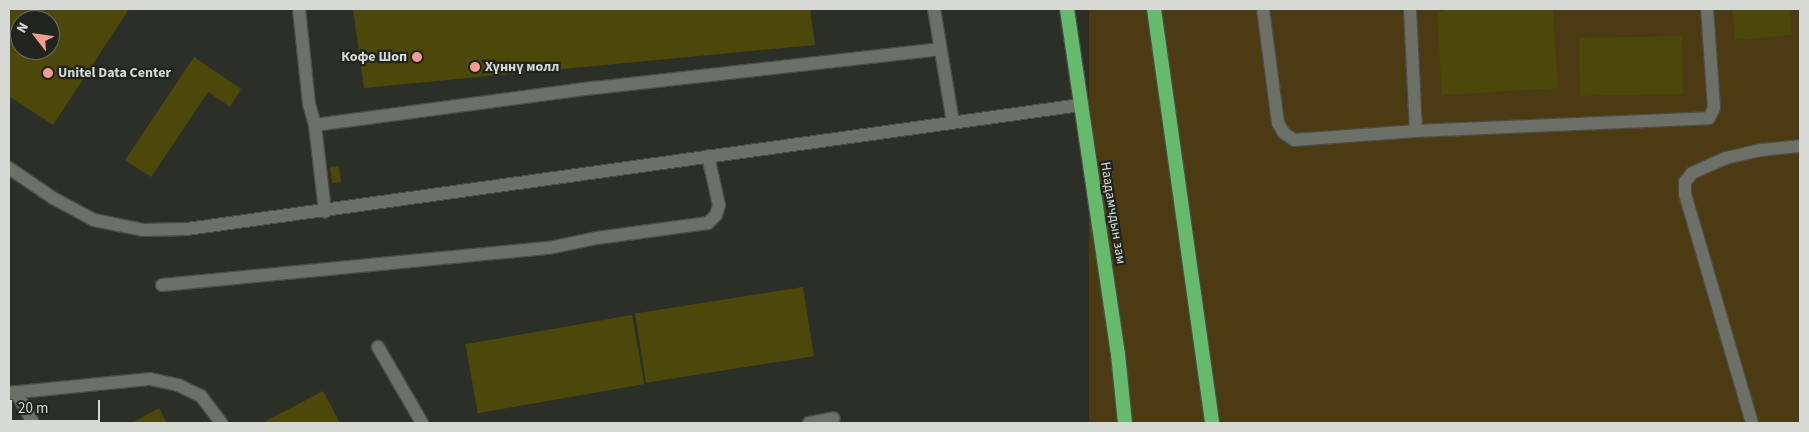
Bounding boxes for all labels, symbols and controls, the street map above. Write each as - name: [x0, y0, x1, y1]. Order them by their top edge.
- north arrow: [10, 10, 60, 60]
- text: N: [12, 19, 34, 37]
- place label: Кофе Шоп: [341, 49, 407, 65]
- marker: Кофе Шоп: [411, 51, 423, 63]
- place label: Хүннү молл: [485, 59, 559, 75]
- marker: Хүннү молл: [469, 61, 481, 73]
- place label: Unitel Data Center: [58, 65, 171, 81]
- marker: Unitel Data Center: [42, 67, 54, 79]
- street label: Наадамчдын зам: [1097, 160, 1129, 266]
- scale bar: [12, 390, 102, 422]
- text: 20 m: [18, 398, 48, 419]

